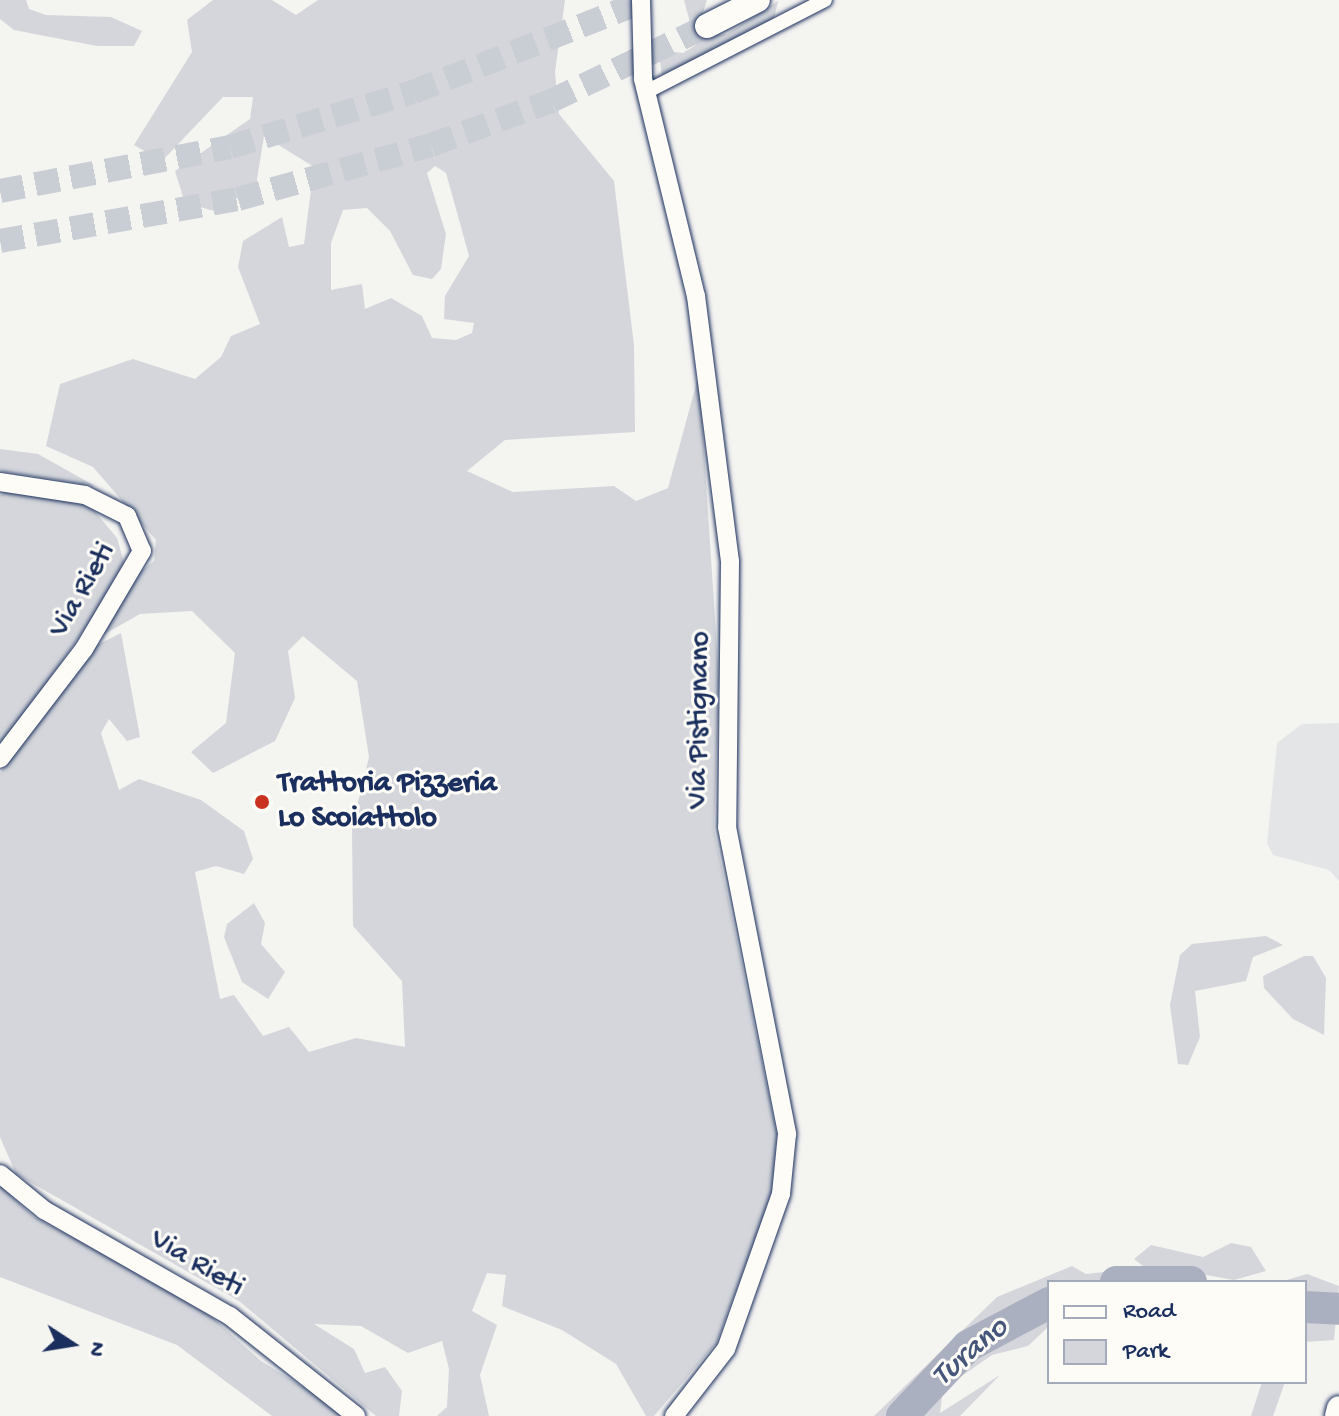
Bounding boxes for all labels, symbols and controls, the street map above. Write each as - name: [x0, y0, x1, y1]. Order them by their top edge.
- street label: Via Rieti: [43, 537, 125, 645]
- street label: Via Pistignano: [681, 631, 721, 809]
- place label: Trattoria Pizzeria Lo Scoiattolo: [278, 767, 497, 838]
- marker: Trattoria Pizzeria Lo Scoiattolo: [253, 793, 271, 811]
- street label: Via Rieti: [142, 1223, 250, 1307]
- legend: [1047, 1280, 1307, 1384]
- text: Road: [1123, 1298, 1175, 1327]
- north arrow: [32, 1304, 112, 1384]
- water label: Turano: [925, 1310, 1017, 1396]
- text: Park: [1123, 1338, 1169, 1367]
- text: N: [81, 1339, 110, 1359]

